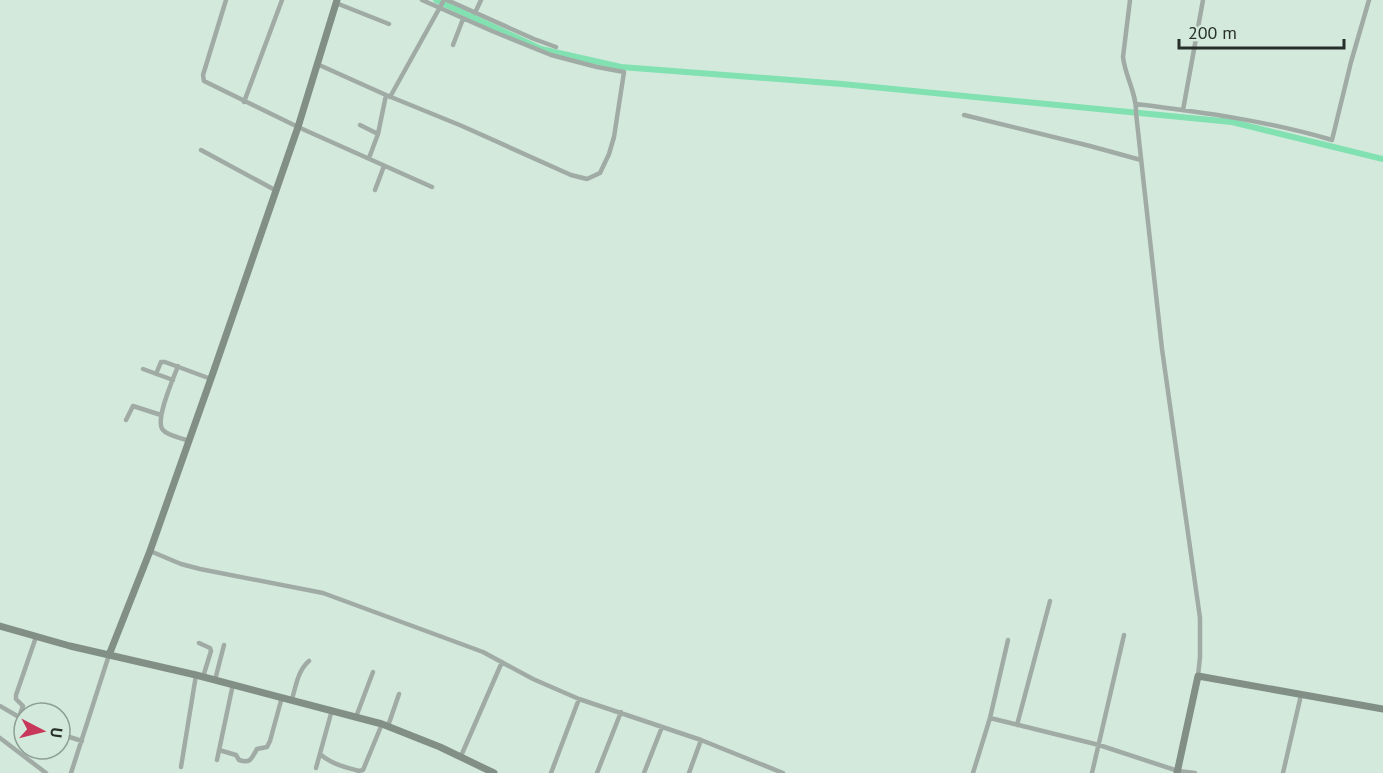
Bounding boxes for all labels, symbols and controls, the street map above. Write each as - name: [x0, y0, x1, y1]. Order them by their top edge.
- scale bar: [1179, 12, 1344, 50]
- text: 200 m: [1188, 21, 1237, 44]
- north arrow: [12, 701, 72, 761]
- text: U: [46, 727, 67, 739]

